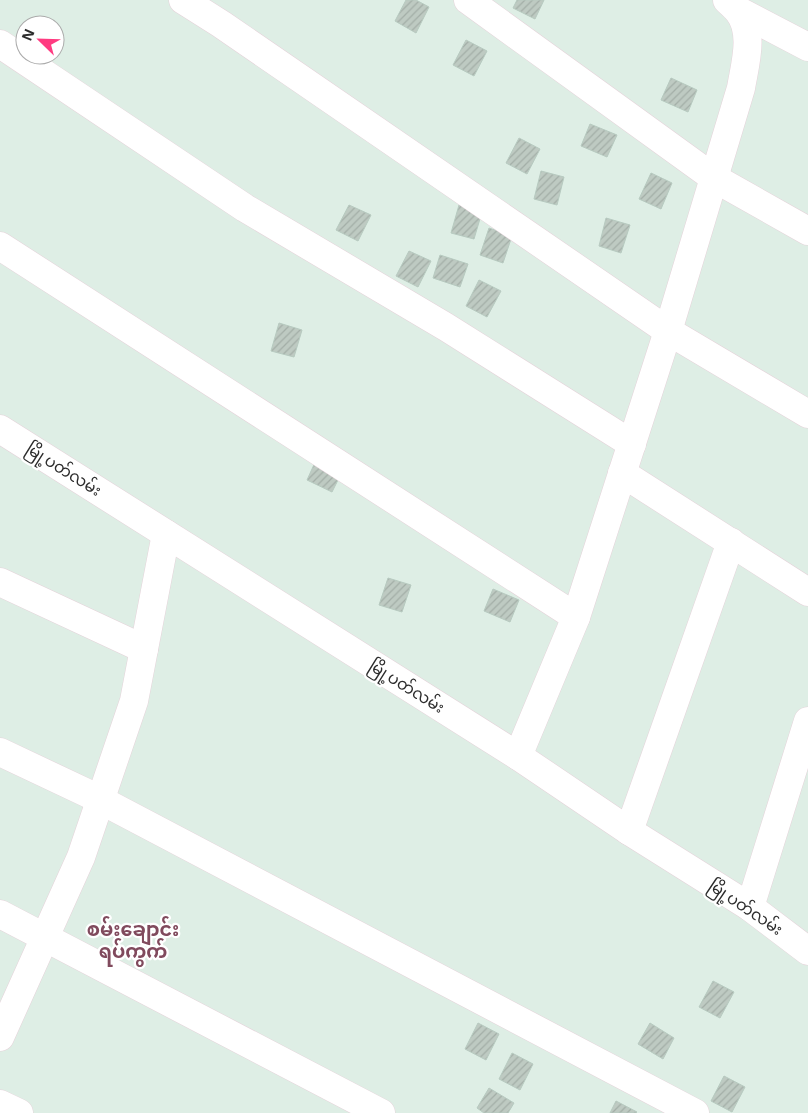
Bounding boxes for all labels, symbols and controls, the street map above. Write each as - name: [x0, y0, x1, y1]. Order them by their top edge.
- north arrow: [15, 15, 65, 65]
- text: N: [17, 26, 39, 44]
- street label: မြို့ပတ်လမ်း: [20, 437, 106, 503]
- street label: မြို့ပတ်လမ်း: [363, 654, 449, 720]
- street label: မြို့ပတ်လမ်း: [703, 874, 787, 942]
- district label: စမ်းချောင်း ရပ်ကွက်: [87, 916, 179, 967]

